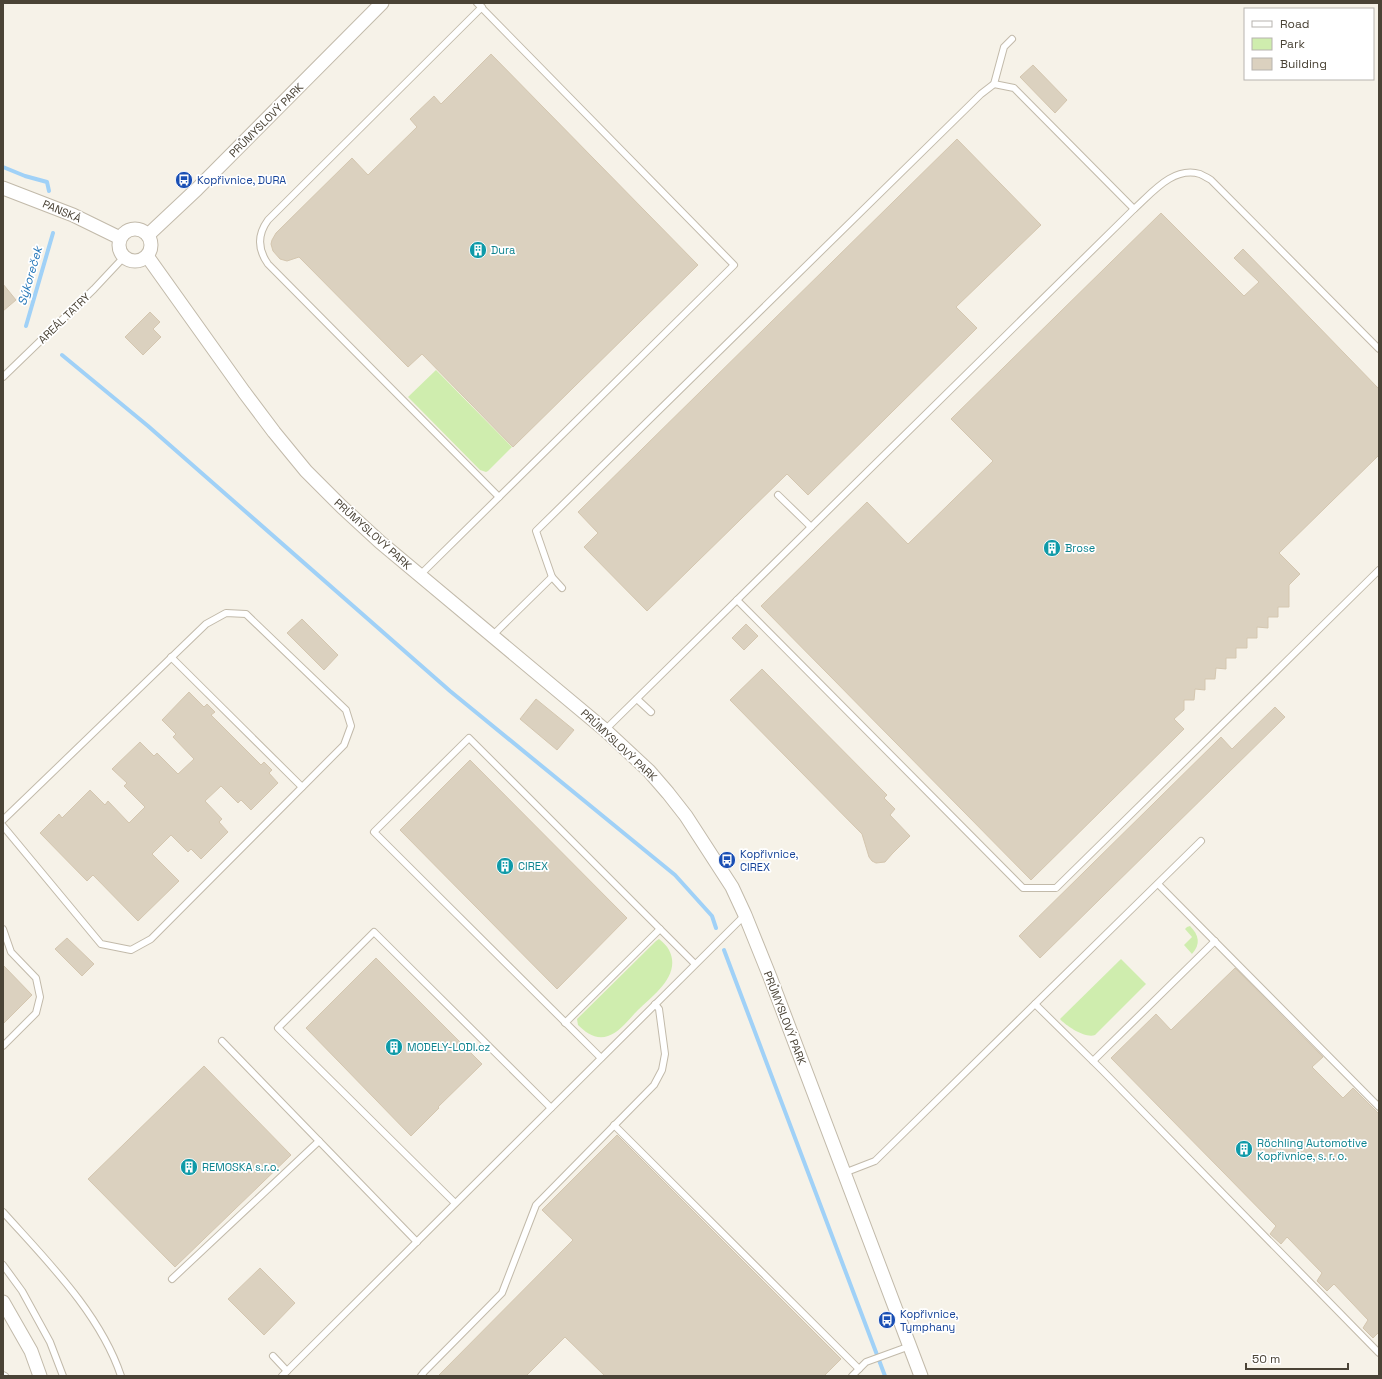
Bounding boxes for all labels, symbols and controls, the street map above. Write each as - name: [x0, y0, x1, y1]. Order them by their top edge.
- legend: [1244, 8, 1374, 80]
- text: Road: [1280, 16, 1309, 32]
- text: Park: [1280, 36, 1305, 52]
- text: Building: [1280, 56, 1327, 72]
- street label: PRŮMYSLOVÝ PARK: [225, 79, 306, 160]
- bus stop icon: Kopřivnice, DURA: [174, 170, 194, 190]
- place label: Kopřivnice, DURA: [197, 173, 286, 187]
- street label: PANSKÁ: [41, 197, 83, 225]
- building icon: Dura: [468, 240, 488, 260]
- water label: Sýkoreček: [14, 243, 46, 307]
- place label: Dura: [491, 243, 516, 257]
- street label: AREÁL TATRY: [35, 290, 93, 346]
- street label: PRŮMYSLOVÝ PARK: [331, 495, 415, 573]
- building icon: Brose: [1042, 538, 1062, 558]
- place label: Brose: [1065, 541, 1095, 555]
- street label: PRŮMYSLOVÝ PARK: [578, 705, 661, 784]
- place label: Kopřivnice, CIREX: [740, 847, 799, 874]
- bus stop icon: Kopřivnice, CIREX: [717, 850, 737, 870]
- building icon: CIREX: [495, 856, 515, 876]
- place label: CIREX: [518, 859, 548, 873]
- street label: PRŮMYSLOVÝ PARK: [761, 969, 810, 1067]
- building icon: MODELY-LODI.cz: [384, 1037, 404, 1057]
- place label: MODELY-LODI.cz: [407, 1040, 490, 1054]
- place label: Röchling Automotive Kopřivnice, s. r. o.: [1257, 1136, 1367, 1163]
- building icon: Röchling Automotive Kopřivnice, s. r. o.: [1234, 1139, 1254, 1159]
- building icon: REMOSKA s.r.o.: [179, 1157, 199, 1177]
- place label: REMOSKA s.r.o.: [202, 1160, 280, 1174]
- place label: Kopřivnice, Tymphany: [900, 1307, 959, 1334]
- bus stop icon: Kopřivnice, Tymphany: [877, 1310, 897, 1330]
- scale bar: [1246, 1345, 1348, 1371]
- text: 50 m: [1252, 1351, 1280, 1367]

